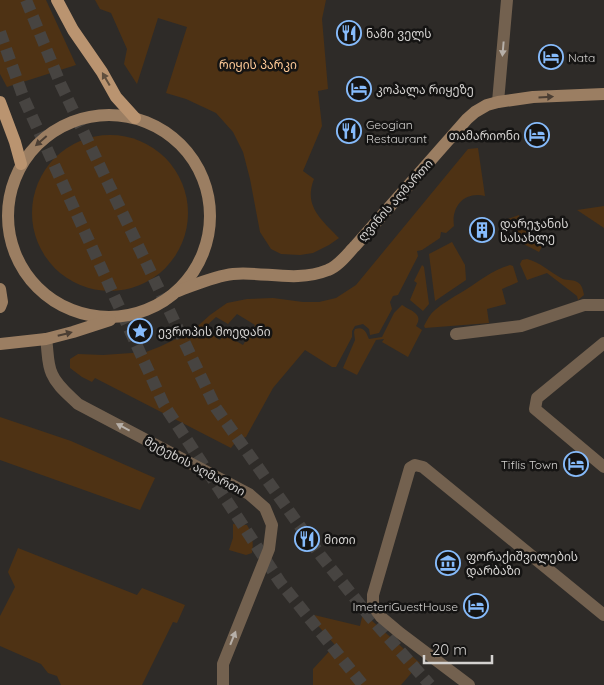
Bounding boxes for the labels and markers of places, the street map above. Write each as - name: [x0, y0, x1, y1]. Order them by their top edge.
- restaurant icon: ნამი ველს: [336, 20, 362, 46]
- place label: ნამი ველს: [366, 26, 432, 42]
- hotel icon: Nata: [538, 44, 564, 70]
- place label: Nata: [568, 50, 595, 65]
- hotel icon: კოპალა რიყეზე: [346, 76, 372, 102]
- place label: კოპალა რიყეზე: [376, 82, 474, 98]
- place label: Geogian Restaurant: [366, 117, 427, 146]
- restaurant icon: Geogian Restaurant: [336, 118, 362, 144]
- hotel icon: თამარიონი: [524, 122, 550, 148]
- place label: თამარიონი: [449, 128, 520, 143]
- place label: დარეჯანის სასახლე: [500, 216, 569, 246]
- building icon: დარეჯანის სასახლე: [469, 217, 495, 243]
- place icon: ევროპის მოედანი: [127, 318, 153, 344]
- place label: ევროპის მოედანი: [158, 324, 271, 340]
- hotel icon: Tiflis Town: [563, 451, 589, 477]
- place label: Tiflis Town: [501, 457, 558, 472]
- restaurant icon: მითი: [294, 526, 320, 552]
- place label: მითი: [324, 532, 356, 547]
- place label: ფორაქიშვილების დარბაზი: [466, 549, 578, 579]
- museum icon: ფორაქიშვილების დარბაზი: [435, 550, 461, 576]
- hotel icon: ImeteriGuestHouse: [463, 593, 489, 619]
- place label: ImeteriGuestHouse: [353, 599, 458, 614]

